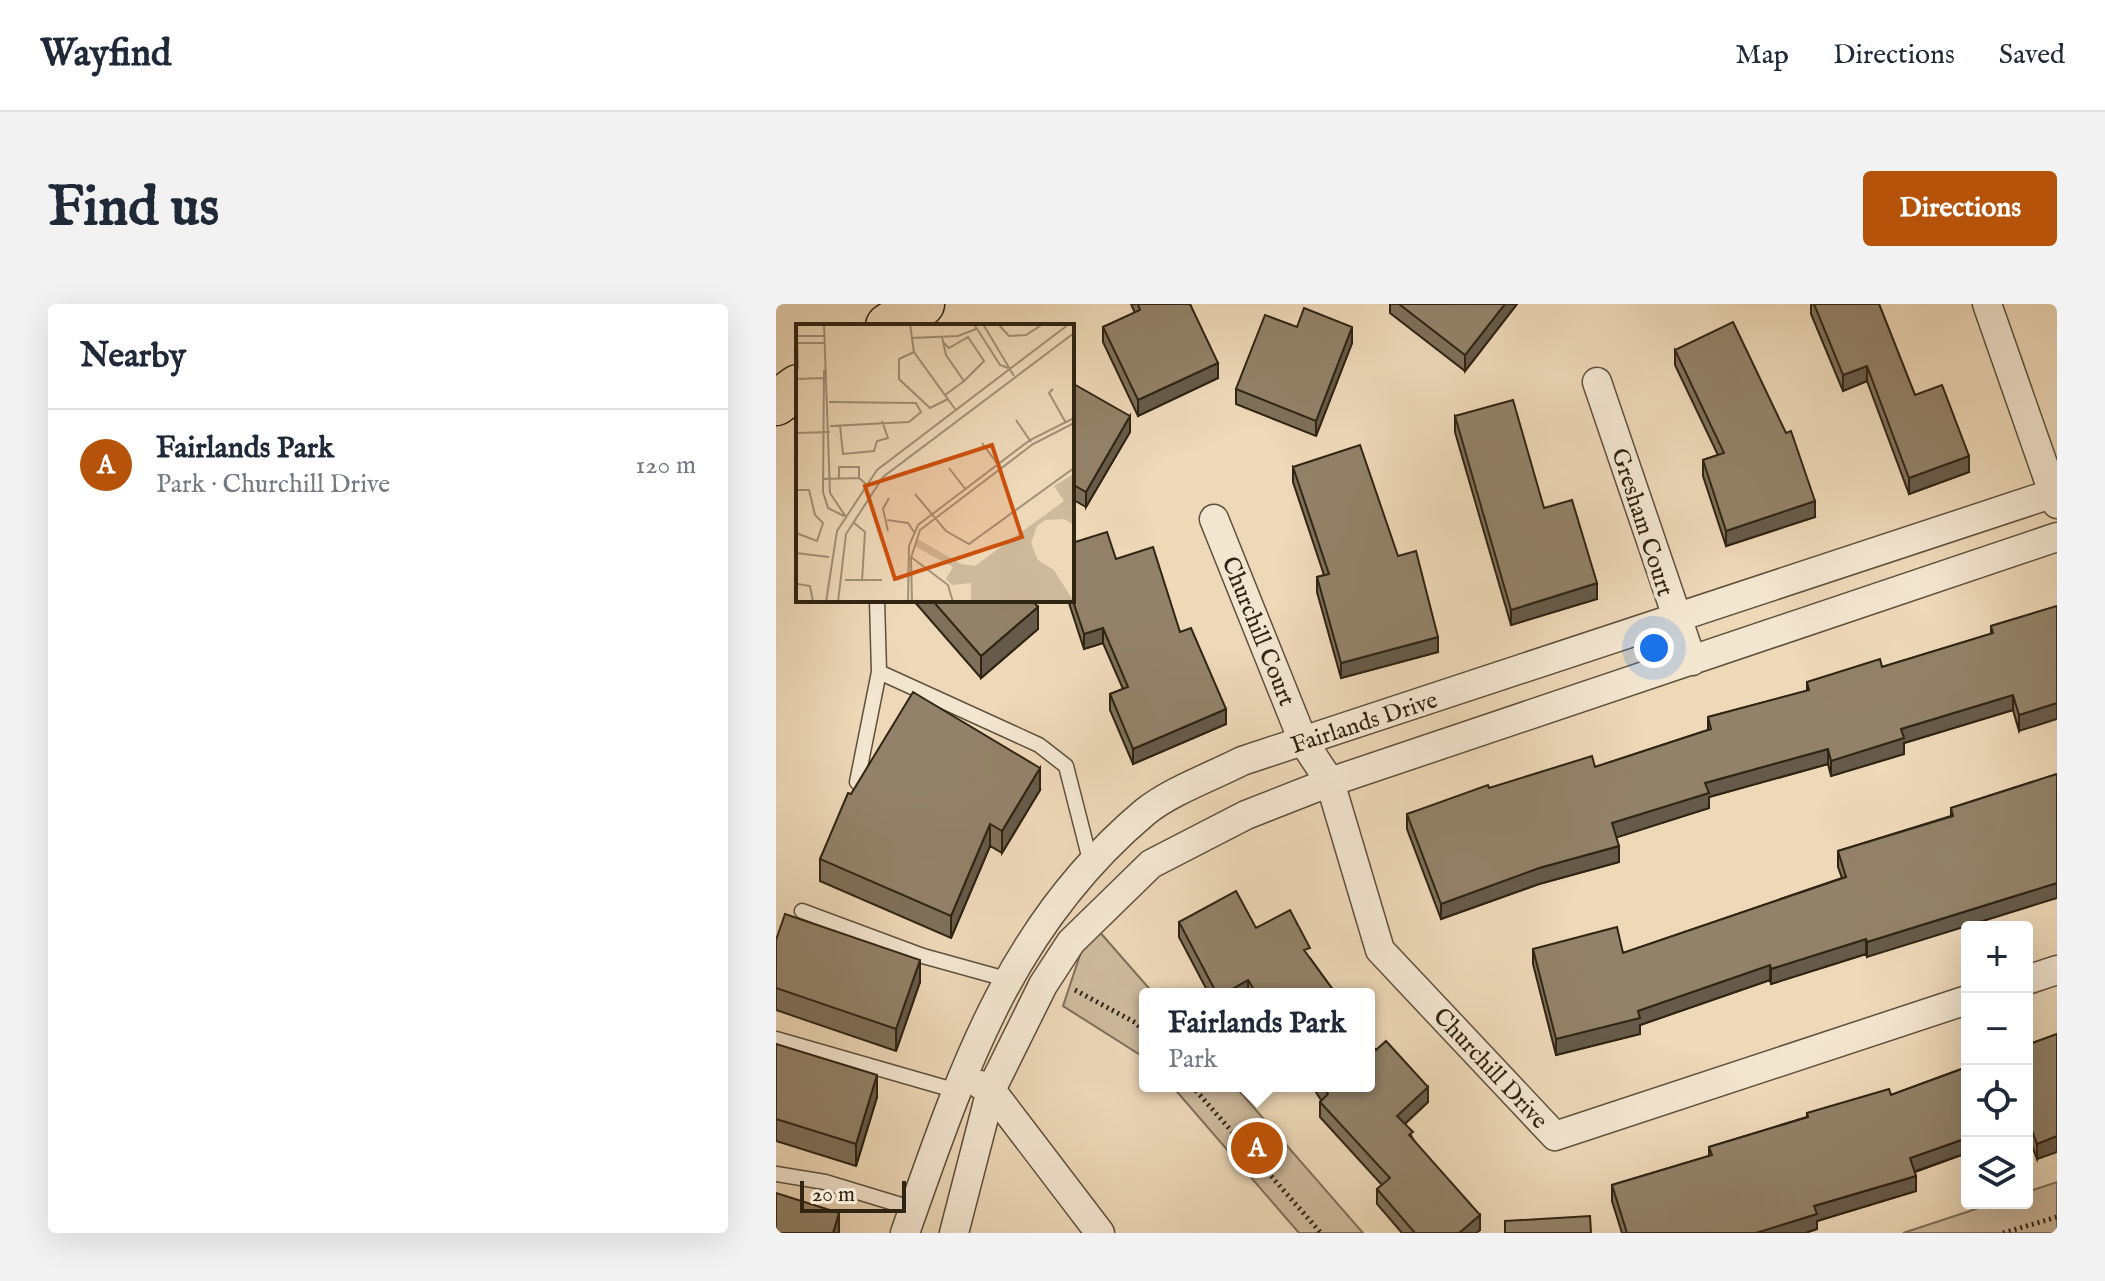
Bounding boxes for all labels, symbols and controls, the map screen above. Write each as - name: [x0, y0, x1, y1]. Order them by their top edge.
- text: Wayfind: [40, 31, 171, 79]
- text: Map: [1735, 38, 1789, 73]
- text: Directions: [1833, 38, 1955, 73]
- text: Saved: [1999, 38, 2065, 73]
- button: Directions: [1863, 171, 2057, 246]
- text: Find us: [48, 173, 219, 244]
- inset map: [796, 324, 1074, 602]
- text: Nearby: [80, 335, 186, 378]
- text: Fairlands Park: [156, 430, 334, 468]
- street label: Gresham Court: [1603, 445, 1680, 600]
- text: A: [97, 449, 115, 482]
- text: 120 m: [636, 449, 696, 482]
- text: Park · Churchill Drive: [156, 468, 390, 501]
- street label: Churchill Court: [1214, 552, 1302, 711]
- your location: [1634, 628, 1674, 668]
- street label: Fairlands Drive: [1287, 685, 1442, 762]
- map controls: [1961, 921, 2033, 1209]
- button: +: [1961, 921, 2033, 993]
- popup: [1139, 988, 1375, 1092]
- button: −: [1961, 993, 2033, 1065]
- street label: Churchill Drive: [1426, 1002, 1554, 1136]
- text: Fairlands Park: [1168, 1005, 1346, 1043]
- text: Park: [1168, 1043, 1218, 1076]
- button: locate: [1961, 1065, 2033, 1137]
- pin: A: [1231, 1118, 1283, 1178]
- button: layers: [1961, 1137, 2033, 1209]
- scale bar: [800, 1177, 906, 1213]
- text: 20 m: [812, 1181, 855, 1209]

